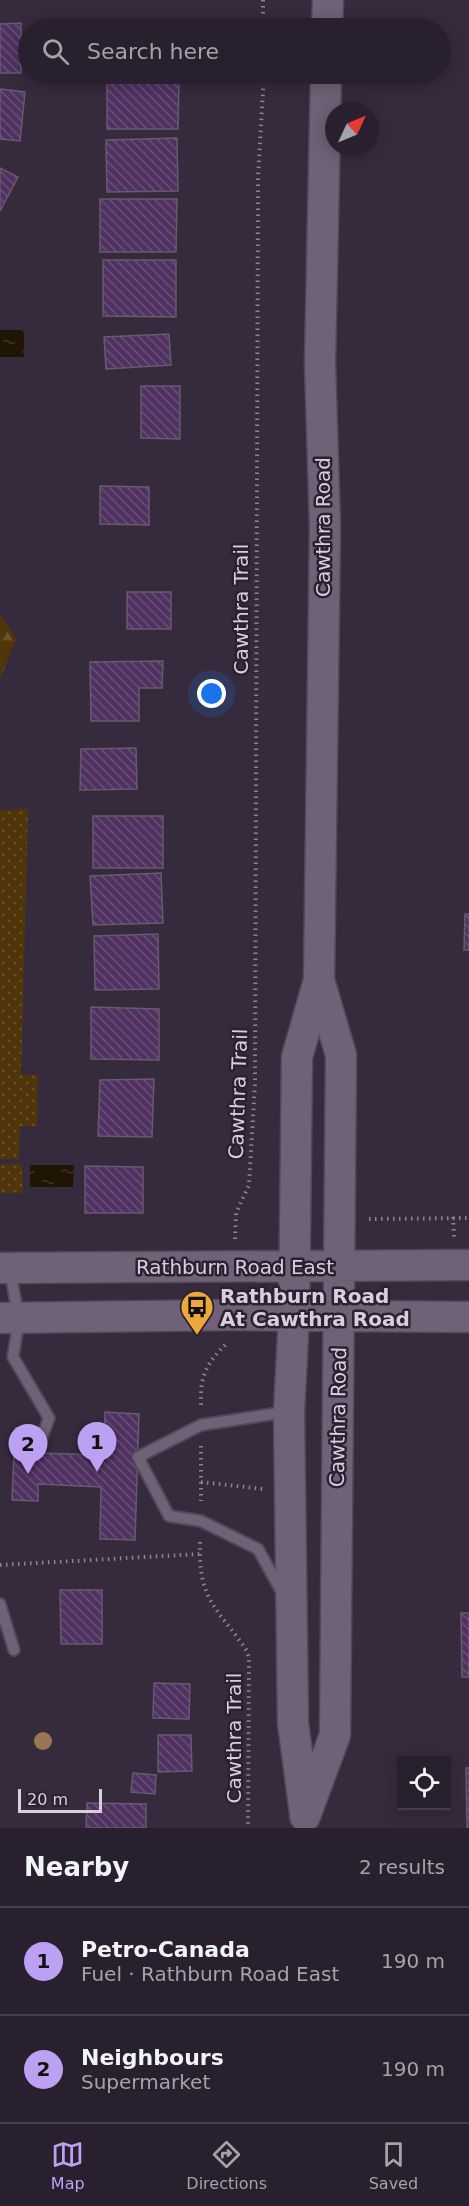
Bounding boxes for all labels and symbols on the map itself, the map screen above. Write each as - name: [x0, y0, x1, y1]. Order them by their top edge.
- north arrow: [325, 102, 379, 156]
- street label: Cawthra Road: [311, 457, 335, 597]
- street label: Cawthra Trail: [229, 544, 253, 674]
- your location: [197, 679, 226, 708]
- street label: Cawthra Trail: [224, 1028, 252, 1160]
- street label: Rathburn Road East: [136, 1255, 334, 1279]
- place label: Rathburn Road At Cawthra Road: [220, 1284, 410, 1331]
- bus stop icon: Rathburn Road At Cawthra Road: [179, 1289, 215, 1336]
- street label: Cawthra Road: [325, 1347, 351, 1487]
- pin: 1: [78, 1422, 116, 1472]
- pin: 2: [9, 1424, 48, 1474]
- street label: Cawthra Trail: [222, 1673, 246, 1803]
- scale bar: [18, 1786, 102, 1814]

